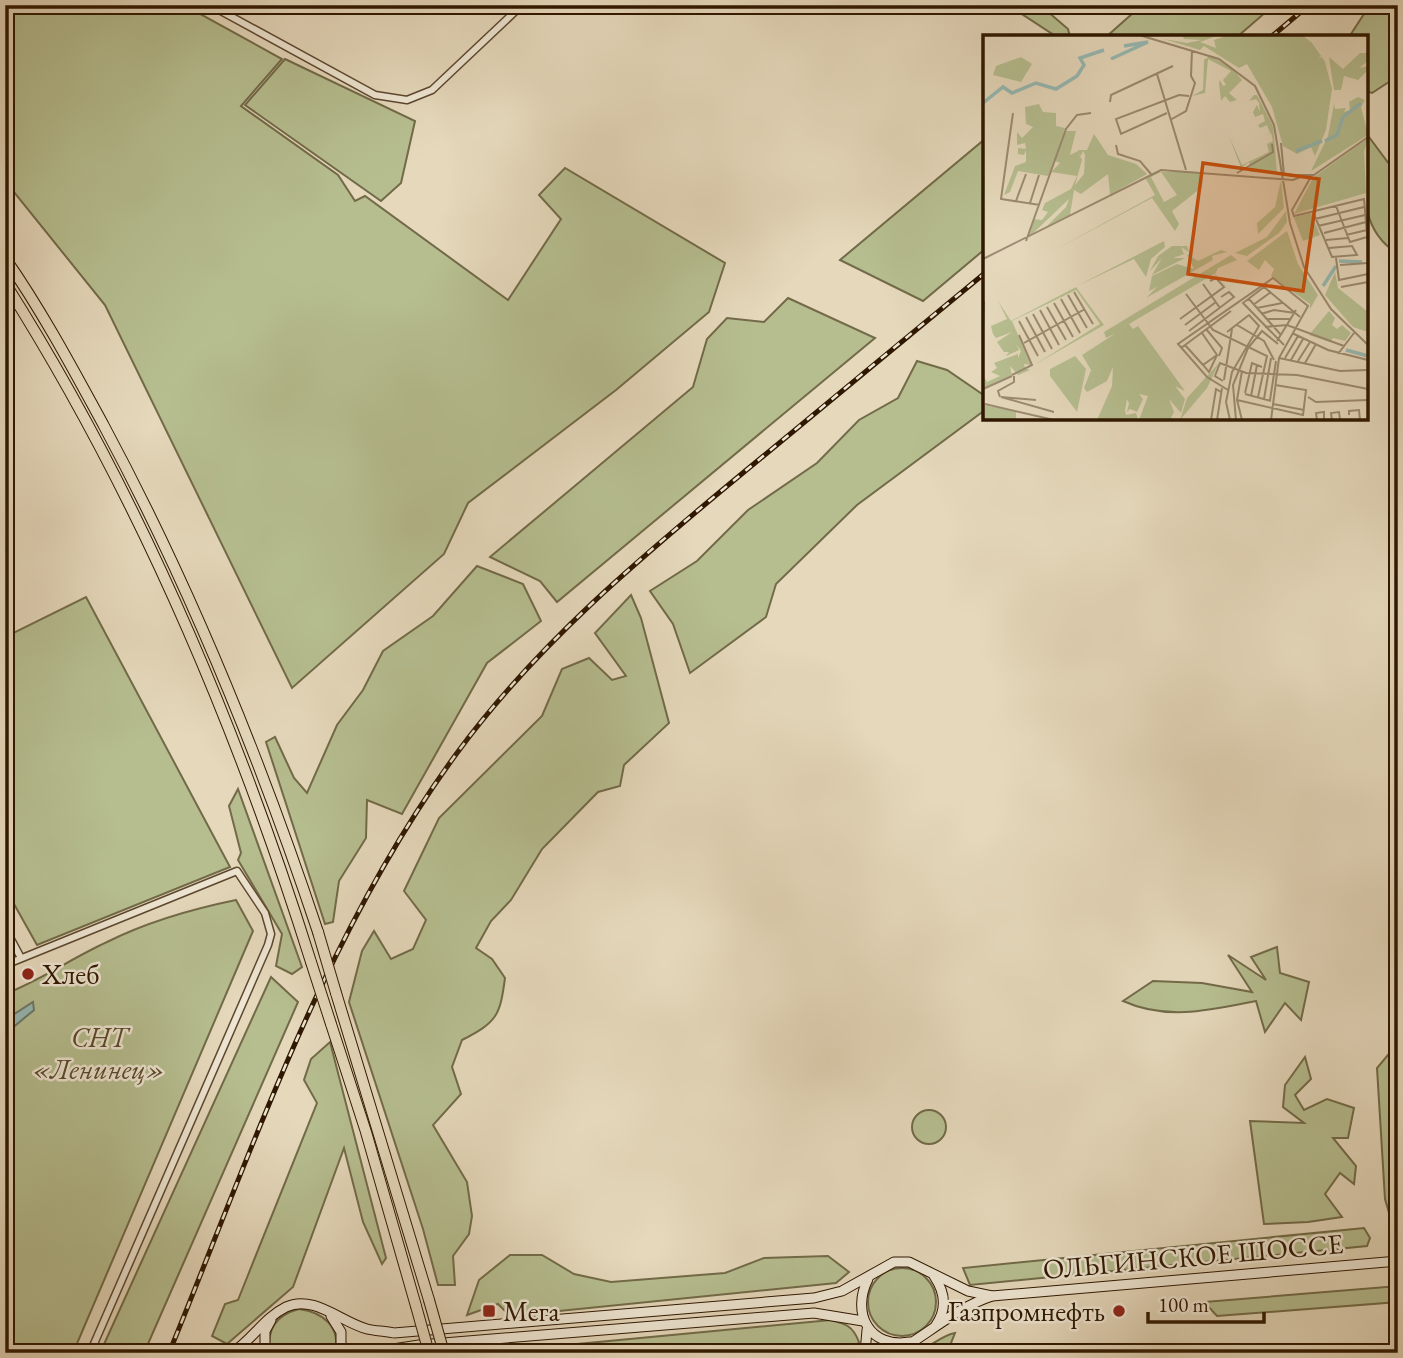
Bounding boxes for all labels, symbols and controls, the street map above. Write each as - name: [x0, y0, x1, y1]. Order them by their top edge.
- inset map: [983, 35, 1368, 420]
- place label: Хлеб: [41, 956, 99, 992]
- marker: Хлеб: [20, 966, 36, 982]
- park label: СНТ «Ленинец»: [33, 1019, 165, 1087]
- street label: ОЛЬГИНСКОЕ ШОССЕ: [1041, 1225, 1345, 1287]
- scale bar: [1148, 1281, 1263, 1325]
- text: 100 m: [1158, 1291, 1209, 1318]
- place label: Мега: [503, 1293, 561, 1329]
- place label: Газпромнефть: [948, 1293, 1105, 1329]
- marker: Мега: [481, 1303, 497, 1319]
- marker: Газпромнефть: [1111, 1303, 1127, 1319]

